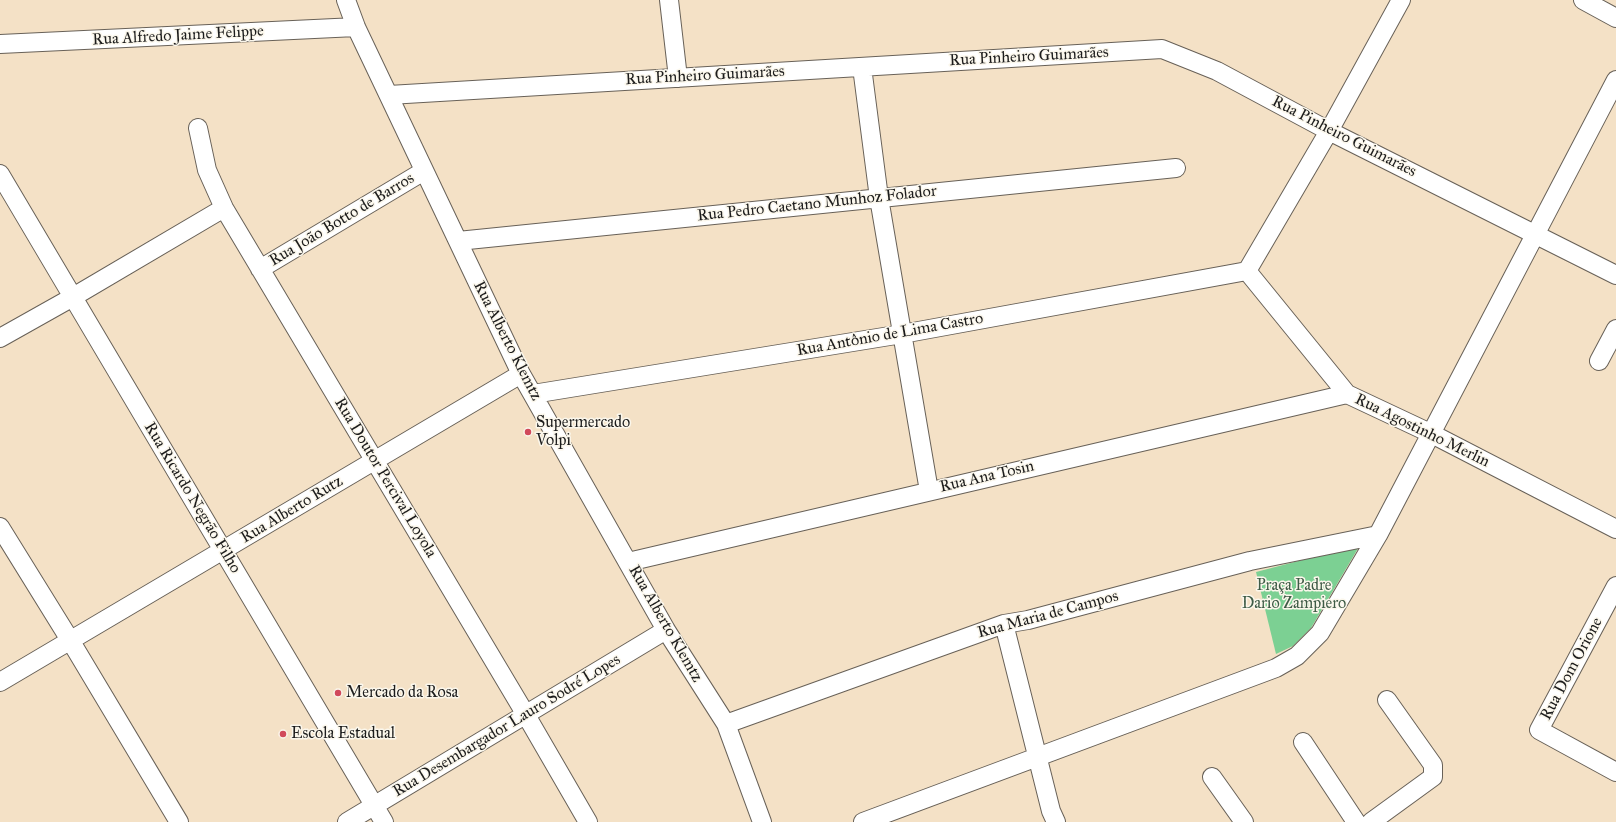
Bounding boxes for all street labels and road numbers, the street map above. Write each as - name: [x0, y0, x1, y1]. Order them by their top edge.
- street label: Rua Alfredo Jaime Felippe: [92, 22, 264, 50]
- street label: Rua Pinheiro Guimarães: [949, 43, 1109, 71]
- street label: Rua Pinheiro Guimarães: [625, 62, 785, 90]
- street label: Rua Pinheiro Guimarães: [1269, 92, 1419, 182]
- street label: Rua João Botto de Barros: [266, 169, 418, 271]
- street label: Rua Pedro Caetano Munhoz Folador: [696, 182, 938, 226]
- street label: Rua Alberto Klemtz: [469, 278, 545, 404]
- street label: Rua Antônio de Lima Castro: [795, 309, 985, 361]
- street label: Rua Agostinho Merlin: [1351, 390, 1493, 472]
- street label: Rua Doutor Percival Loyola: [330, 394, 440, 562]
- street label: Rua Ricardo Negrão Filho: [139, 419, 245, 577]
- street label: Rua Ana Tosin: [938, 457, 1036, 497]
- street label: Rua Alberto Rutz: [238, 472, 346, 548]
- street label: Rua Alberto Klemtz: [624, 562, 706, 686]
- street label: Rua Maria de Campos: [975, 587, 1121, 643]
- street label: Rua Dom Orione: [1537, 614, 1607, 724]
- street label: Rua Desembargador Lauro Sodré Lopes: [390, 650, 624, 802]

